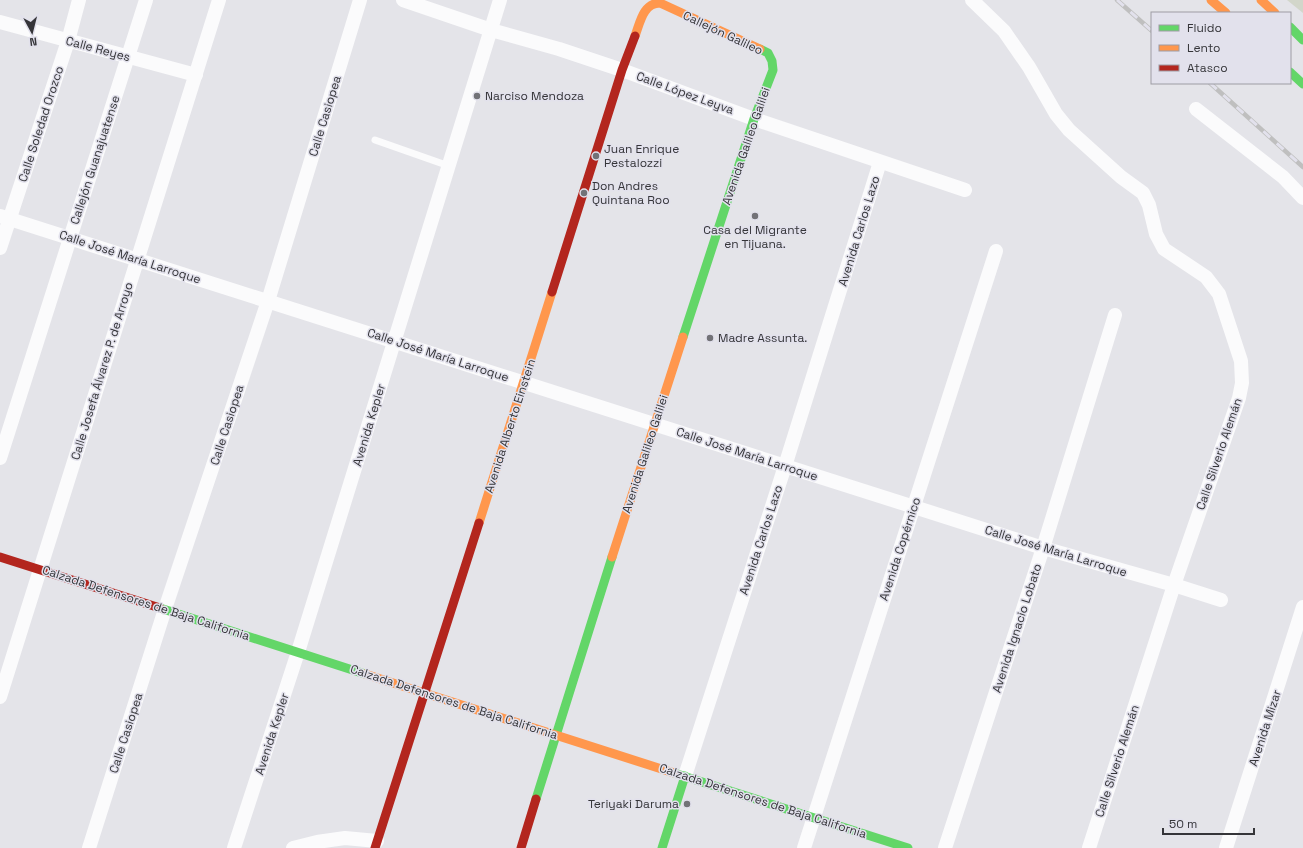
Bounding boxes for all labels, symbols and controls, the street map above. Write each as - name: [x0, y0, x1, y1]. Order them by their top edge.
- street label: Callejón Galileo: [680, 7, 766, 59]
- north arrow: [12, 12, 52, 52]
- legend: [1151, 12, 1291, 84]
- text: Fluido: [1187, 20, 1222, 36]
- street label: Calle Reyes: [64, 33, 132, 65]
- text: N: [29, 35, 38, 49]
- text: Lento: [1187, 40, 1221, 56]
- text: Atasco: [1187, 60, 1228, 76]
- street label: Calle Soledad Orozco: [15, 64, 67, 184]
- street label: Calle López Leyva: [634, 68, 736, 118]
- street label: Calle Casiopea: [305, 74, 345, 158]
- street label: Avenida Galileo Galilei: [718, 85, 774, 207]
- place label: Narciso Mendoza: [485, 88, 584, 104]
- marker: Narciso Mendoza: [472, 91, 482, 101]
- street label: Callejón Guanajuatense: [67, 93, 123, 227]
- place label: Juan Enrique Pestalozzi: [604, 141, 679, 171]
- marker: Juan Enrique Pestalozzi: [591, 151, 601, 161]
- street label: Avenida Carlos Lazo: [835, 174, 883, 288]
- place label: Don Andres Quintana Roo: [592, 178, 670, 208]
- marker: Don Andres Quintana Roo: [579, 188, 589, 198]
- marker: Casa del Migrante en Tijuana.: [750, 211, 760, 221]
- place label: Casa del Migrante en Tijuana.: [703, 222, 807, 252]
- street label: Calle José María Larroque: [57, 227, 203, 287]
- street label: Calle Josefa Álvarez P. de Arroyo: [67, 280, 137, 462]
- street label: Calle José María Larroque: [365, 325, 511, 385]
- place label: Madre Assunta.: [718, 330, 807, 346]
- marker: Madre Assunta.: [705, 333, 715, 343]
- street label: Avenida Alberto Einstein: [481, 357, 539, 495]
- street label: Avenida Kepler: [349, 381, 389, 468]
- street label: Calle Casiopea: [206, 383, 248, 467]
- street label: Avenida Galileo Galilei: [618, 393, 672, 515]
- street label: Calle Silverio Alemán: [1192, 396, 1246, 512]
- street label: Calle José María Larroque: [674, 424, 820, 484]
- street label: Avenida Carlos Lazo: [736, 483, 786, 597]
- street label: Avenida Copérnico: [876, 495, 924, 603]
- street label: Calle José María Larroque: [983, 522, 1129, 580]
- street label: Avenida Ignacio Lobato: [989, 561, 1045, 695]
- street label: Calzada Defensores de Baja California: [40, 562, 252, 644]
- street label: Calzada Defensores de Baja California: [348, 661, 560, 743]
- street label: Avenida Mizar: [1245, 687, 1285, 768]
- street label: Calle Casiopea: [105, 691, 147, 775]
- street label: Avenida Kepler: [251, 691, 293, 777]
- street label: Calle Silverio Alemán: [1091, 703, 1143, 819]
- street label: Calzada Defensores de Baja California: [657, 760, 869, 842]
- place label: Teriyaki Daruma: [588, 796, 679, 812]
- marker: Teriyaki Daruma: [682, 799, 692, 809]
- scale bar: [1163, 810, 1254, 836]
- text: 50 m: [1169, 816, 1197, 832]

